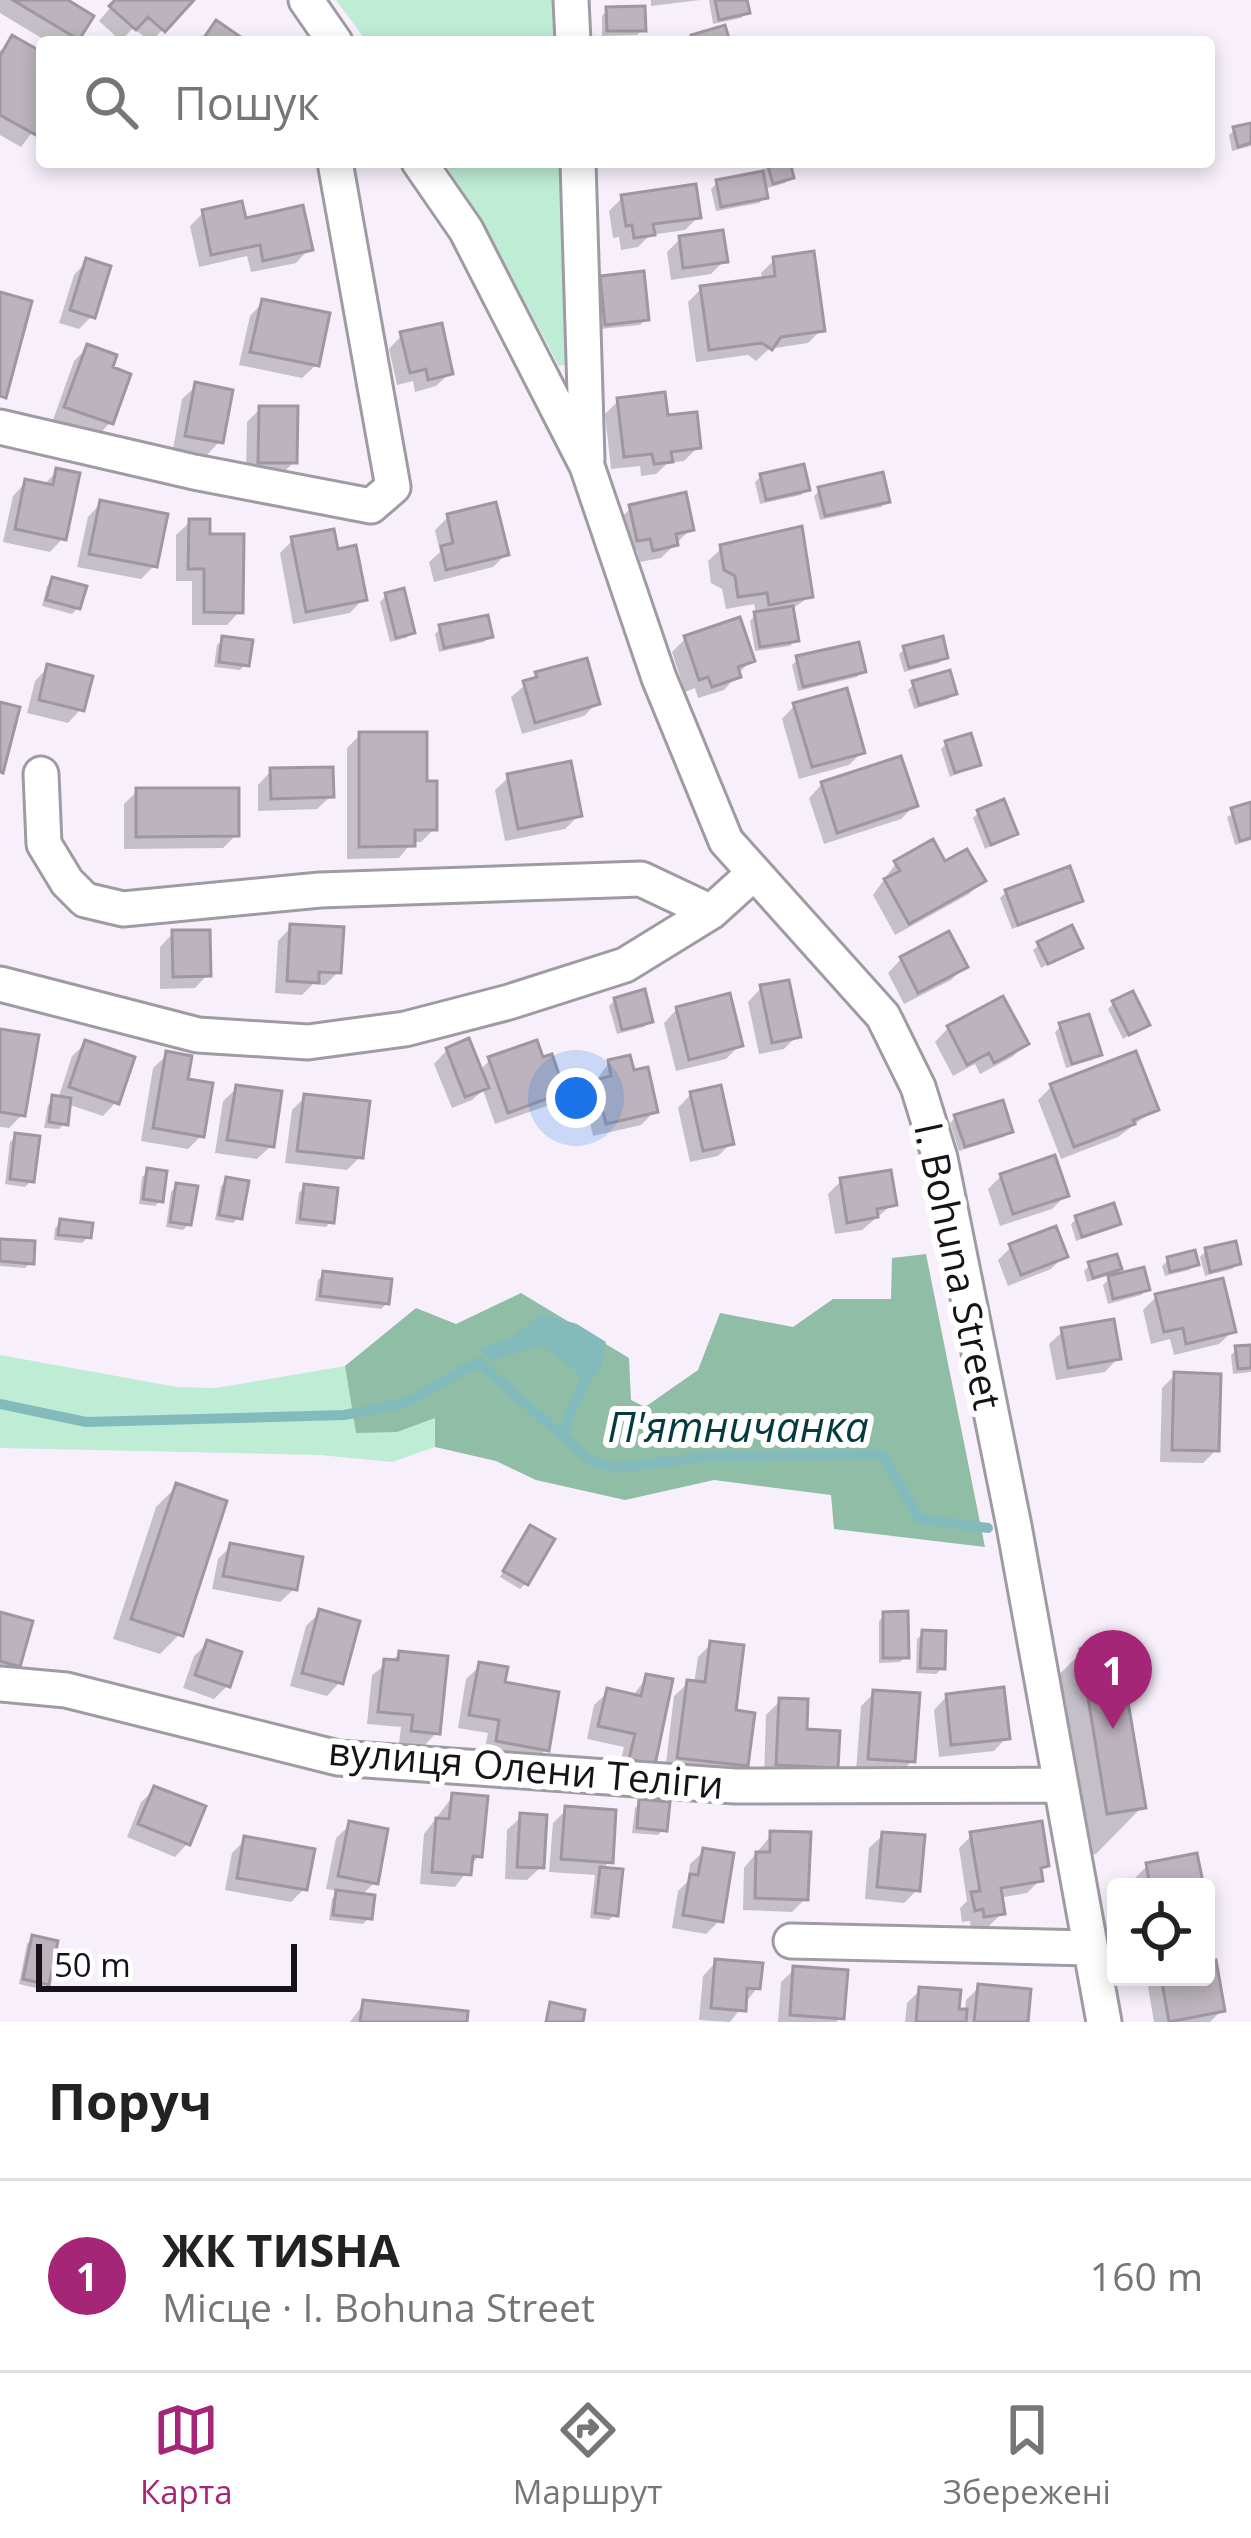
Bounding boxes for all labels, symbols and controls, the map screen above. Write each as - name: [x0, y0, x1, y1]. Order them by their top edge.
- search box: [36, 36, 1215, 168]
- icon: search: [78, 69, 144, 135]
- text: Пошук: [174, 72, 320, 133]
- your location: [546, 1068, 606, 1128]
- street label: I. Bohuna Street: [903, 1117, 1016, 1414]
- water label: П'ятничанка: [607, 1397, 869, 1454]
- pin: 1: [1074, 1630, 1152, 1729]
- street label: вулиця Олени Теліги: [326, 1723, 726, 1810]
- map controls: [1107, 1878, 1215, 1986]
- button: locate: [1107, 1878, 1215, 1986]
- scale bar: [36, 1938, 297, 1991]
- text: 50 m: [54, 1942, 131, 1987]
- text: Поруч: [48, 2065, 212, 2135]
- text: ЖК ТИSHA: [162, 2219, 400, 2280]
- text: 1: [76, 2249, 98, 2302]
- text: 160 m: [1090, 2249, 1203, 2302]
- text: Місце · I. Bohuna Street: [162, 2280, 595, 2333]
- tab: Карта: [140, 2397, 233, 2514]
- tab: Маршрут: [513, 2397, 663, 2514]
- tab: Збережені: [943, 2397, 1111, 2514]

